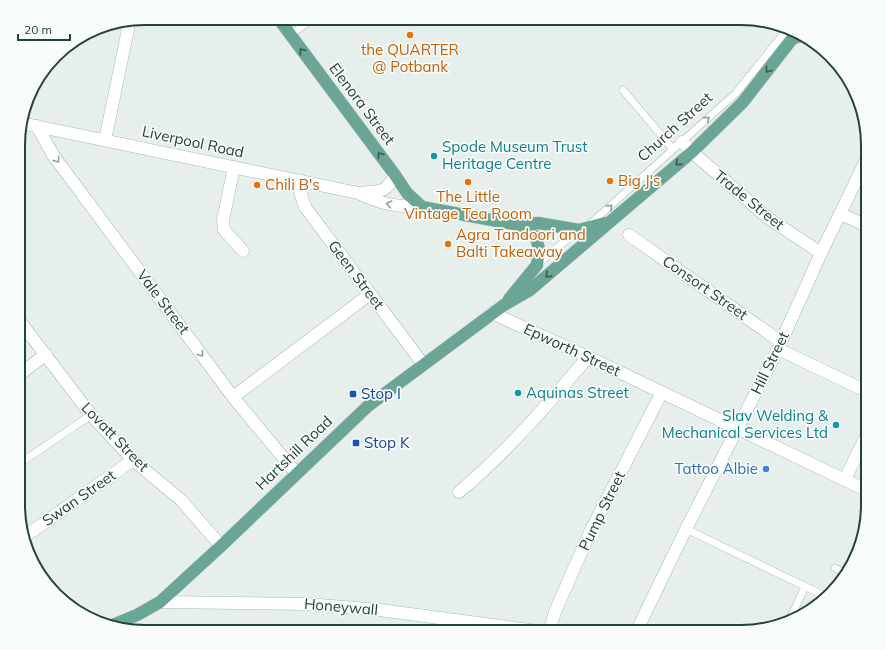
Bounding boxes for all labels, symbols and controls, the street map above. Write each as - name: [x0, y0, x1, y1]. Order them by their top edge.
- scale bar: [18, 16, 70, 42]
- text: 20 m: [24, 22, 52, 37]
- marker: the QUARTER @ Potbank: [405, 30, 415, 40]
- place label: the QUARTER @ Potbank: [361, 40, 459, 76]
- one-way arrow: [300, 49, 307, 56]
- street label: Elenora Street: [325, 59, 399, 148]
- one-way arrow: [766, 65, 773, 72]
- street label: Church Street: [633, 88, 716, 165]
- one-way arrow: [702, 117, 709, 124]
- street label: Liverpool Road: [140, 121, 246, 162]
- place label: Spode Museum Trust Heritage Centre: [442, 137, 587, 173]
- marker: Spode Museum Trust Heritage Centre: [429, 151, 439, 161]
- one-way arrow: [378, 153, 385, 160]
- one-way arrow: [52, 155, 59, 162]
- one-way arrow: [676, 159, 683, 166]
- street label: Trade Street: [710, 166, 788, 234]
- place label: Big J's: [618, 171, 660, 190]
- place label: Chili B's: [265, 175, 320, 194]
- marker: Big J's: [605, 176, 615, 186]
- marker: The Little Vintage Tea Room: [463, 177, 473, 187]
- marker: Chili B's: [252, 180, 262, 190]
- place label: The Little Vintage Tea Room: [404, 187, 532, 223]
- one-way arrow: [386, 201, 392, 209]
- one-way arrow: [605, 204, 613, 211]
- place label: Agra Tandoori and Balti Takeaway: [456, 225, 586, 261]
- street label: Geen Street: [324, 236, 389, 313]
- marker: Agra Tandoori and Balti Takeaway: [443, 239, 453, 249]
- street label: Consort Street: [659, 251, 752, 324]
- street label: Vale Street: [133, 266, 194, 338]
- one-way arrow: [545, 270, 552, 277]
- street label: Epworth Street: [521, 319, 624, 380]
- street label: Hill Street: [746, 328, 793, 397]
- one-way arrow: [197, 349, 204, 356]
- place label: Aquinas Street: [526, 383, 629, 402]
- place label: Stop I: [361, 384, 401, 403]
- marker: Aquinas Street: [513, 388, 523, 398]
- marker: Stop I: [348, 389, 358, 399]
- street label: Lovatt Street: [78, 398, 153, 475]
- place label: Slav Welding & Mechanical Services Ltd: [662, 406, 829, 442]
- street label: Hartshill Road: [251, 411, 336, 494]
- marker: Slav Welding & Mechanical Services Ltd: [831, 420, 841, 430]
- place label: Stop K: [364, 433, 410, 452]
- marker: Stop K: [351, 438, 361, 448]
- place label: Tattoo Albie: [674, 459, 758, 478]
- marker: Tattoo Albie: [761, 464, 771, 474]
- street label: Swan Street: [38, 465, 119, 530]
- street label: Pump Street: [574, 468, 629, 554]
- street label: Honeywall: [303, 594, 379, 619]

